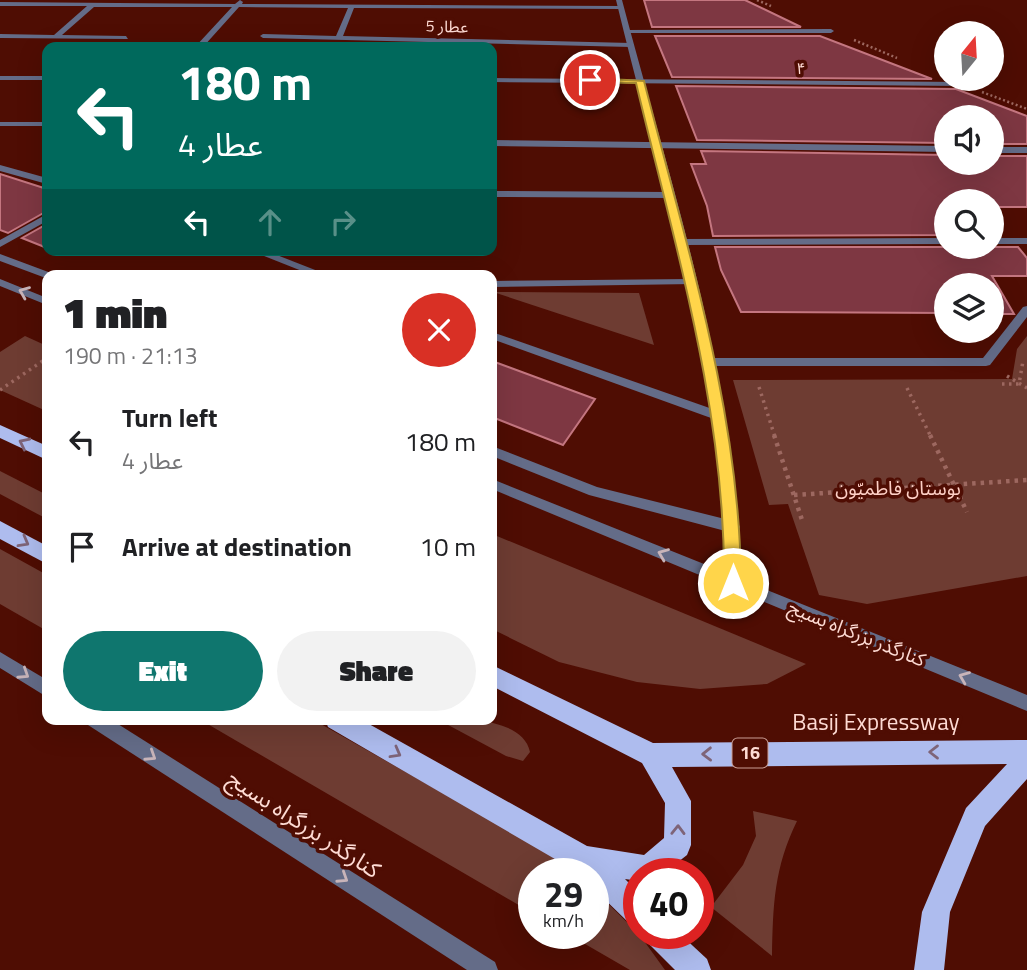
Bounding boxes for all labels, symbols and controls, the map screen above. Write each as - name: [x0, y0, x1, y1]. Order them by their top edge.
- street label: عطار 5: [425, 13, 469, 39]
- north arrow: [934, 21, 1004, 91]
- map controls: [934, 21, 1004, 343]
- text: 180 m: [178, 44, 312, 119]
- pin: [560, 50, 620, 110]
- street label: ۴: [796, 56, 806, 80]
- icon: arrive: [571, 61, 609, 99]
- icon: left: [63, 70, 154, 161]
- button: sound: [934, 105, 1004, 175]
- text: عطار 4: [178, 120, 263, 168]
- button: search: [934, 189, 1004, 259]
- icon: left: [178, 203, 216, 241]
- icon: ahead: [251, 203, 289, 241]
- icon: right: [324, 203, 362, 241]
- button: layers: [934, 273, 1004, 343]
- text: 1 min: [63, 280, 167, 344]
- one-way arrow: [18, 287, 30, 301]
- button: close: [402, 293, 476, 367]
- text: 190 m · 21:13: [63, 338, 198, 373]
- text: Turn left: [122, 398, 217, 437]
- text: 180 m: [405, 422, 476, 461]
- icon: left: [63, 423, 101, 461]
- one-way arrow: [19, 437, 31, 451]
- text: عطار 4: [122, 443, 183, 478]
- park label: بوستان فاطمیّون: [835, 473, 961, 502]
- text: Arrive at destination: [122, 527, 352, 566]
- text: 10 m: [419, 527, 476, 566]
- icon: arrive: [63, 528, 101, 566]
- one-way arrow: [16, 534, 29, 547]
- position arrow: [696, 546, 770, 620]
- one-way arrow: [657, 548, 670, 562]
- street label: کنارگذر بزرگراه بسیج: [784, 592, 931, 675]
- button: Exit: [63, 631, 263, 711]
- button: Share: [277, 631, 476, 711]
- one-way arrow: [16, 666, 29, 679]
- one-way arrow: [958, 672, 970, 686]
- street label: Basij Expressway: [792, 704, 960, 739]
- road number: 16: [732, 738, 768, 768]
- one-way arrow: [929, 744, 939, 760]
- one-way arrow: [389, 745, 402, 758]
- one-way arrow: [701, 746, 712, 762]
- one-way arrow: [144, 748, 157, 761]
- street label: کنارگذر بزرگراه بسیج: [221, 761, 388, 887]
- one-way arrow: [670, 825, 685, 836]
- speed limit sign: 40: [623, 858, 714, 949]
- text: 29: [544, 867, 583, 921]
- one-way arrow: [336, 870, 349, 883]
- text: km/h: [543, 907, 584, 934]

